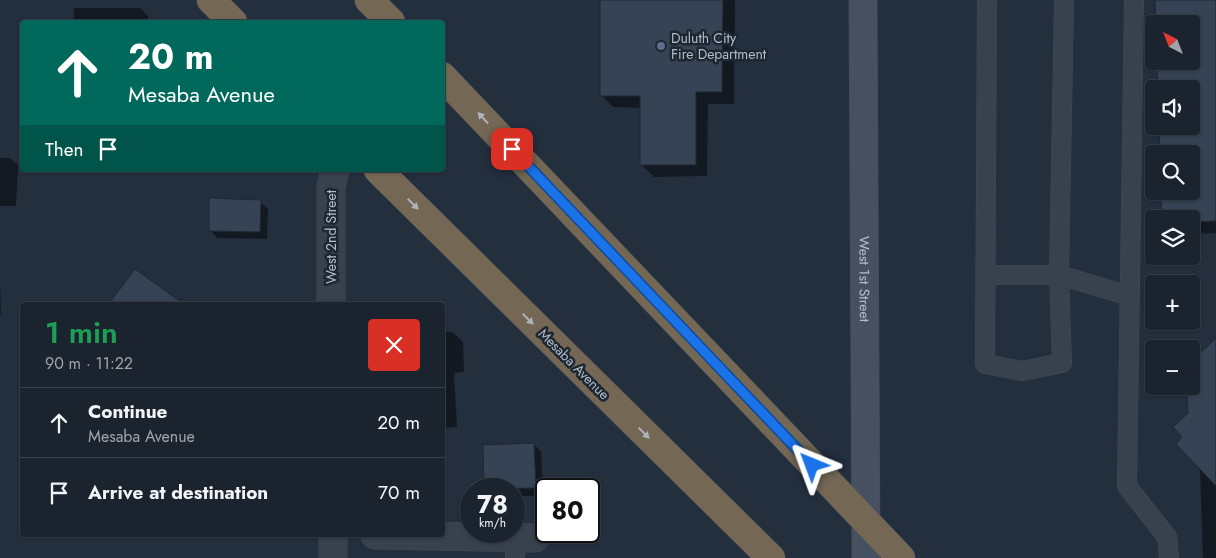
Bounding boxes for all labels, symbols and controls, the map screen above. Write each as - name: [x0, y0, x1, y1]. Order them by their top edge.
- north arrow: [1145, 15, 1200, 70]
- map controls: [1145, 15, 1200, 395]
- place label: Duluth City Fire Department: [671, 28, 767, 64]
- text: 20 m: [128, 32, 213, 82]
- icon: ahead: [45, 40, 110, 105]
- marker: Duluth City Fire Department: [655, 40, 667, 52]
- text: Mesaba Avenue: [128, 78, 275, 110]
- button: sound: [1145, 80, 1200, 135]
- one-way arrow: [477, 112, 489, 124]
- pin: [491, 128, 533, 170]
- icon: arrive: [94, 135, 122, 163]
- icon: arrive: [498, 135, 526, 163]
- text: Then: [45, 136, 84, 163]
- button: search: [1145, 145, 1200, 200]
- street label: West 2nd Street: [321, 189, 341, 284]
- one-way arrow: [407, 198, 419, 210]
- button: layers: [1145, 210, 1200, 265]
- street label: West 1st Street: [854, 236, 875, 323]
- button: +: [1145, 275, 1200, 330]
- text: 1 min: [45, 311, 118, 354]
- one-way arrow: [522, 312, 534, 324]
- button: close: [368, 319, 420, 371]
- street label: Mesaba Avenue: [534, 324, 614, 404]
- button: −: [1145, 340, 1200, 395]
- text: 90 m · 11:22: [45, 352, 133, 375]
- text: Continue: [88, 398, 167, 425]
- icon: ahead: [45, 409, 73, 437]
- text: 20 m: [377, 409, 420, 436]
- text: Mesaba Avenue: [88, 425, 195, 448]
- one-way arrow: [638, 427, 650, 439]
- position arrow: [785, 438, 837, 490]
- speed limit sign: 80: [535, 478, 600, 543]
- icon: arrive: [45, 479, 73, 507]
- text: Arrive at destination: [88, 479, 268, 506]
- text: 70 m: [378, 479, 420, 506]
- text: 78: [477, 486, 508, 522]
- text: km/h: [479, 514, 506, 532]

